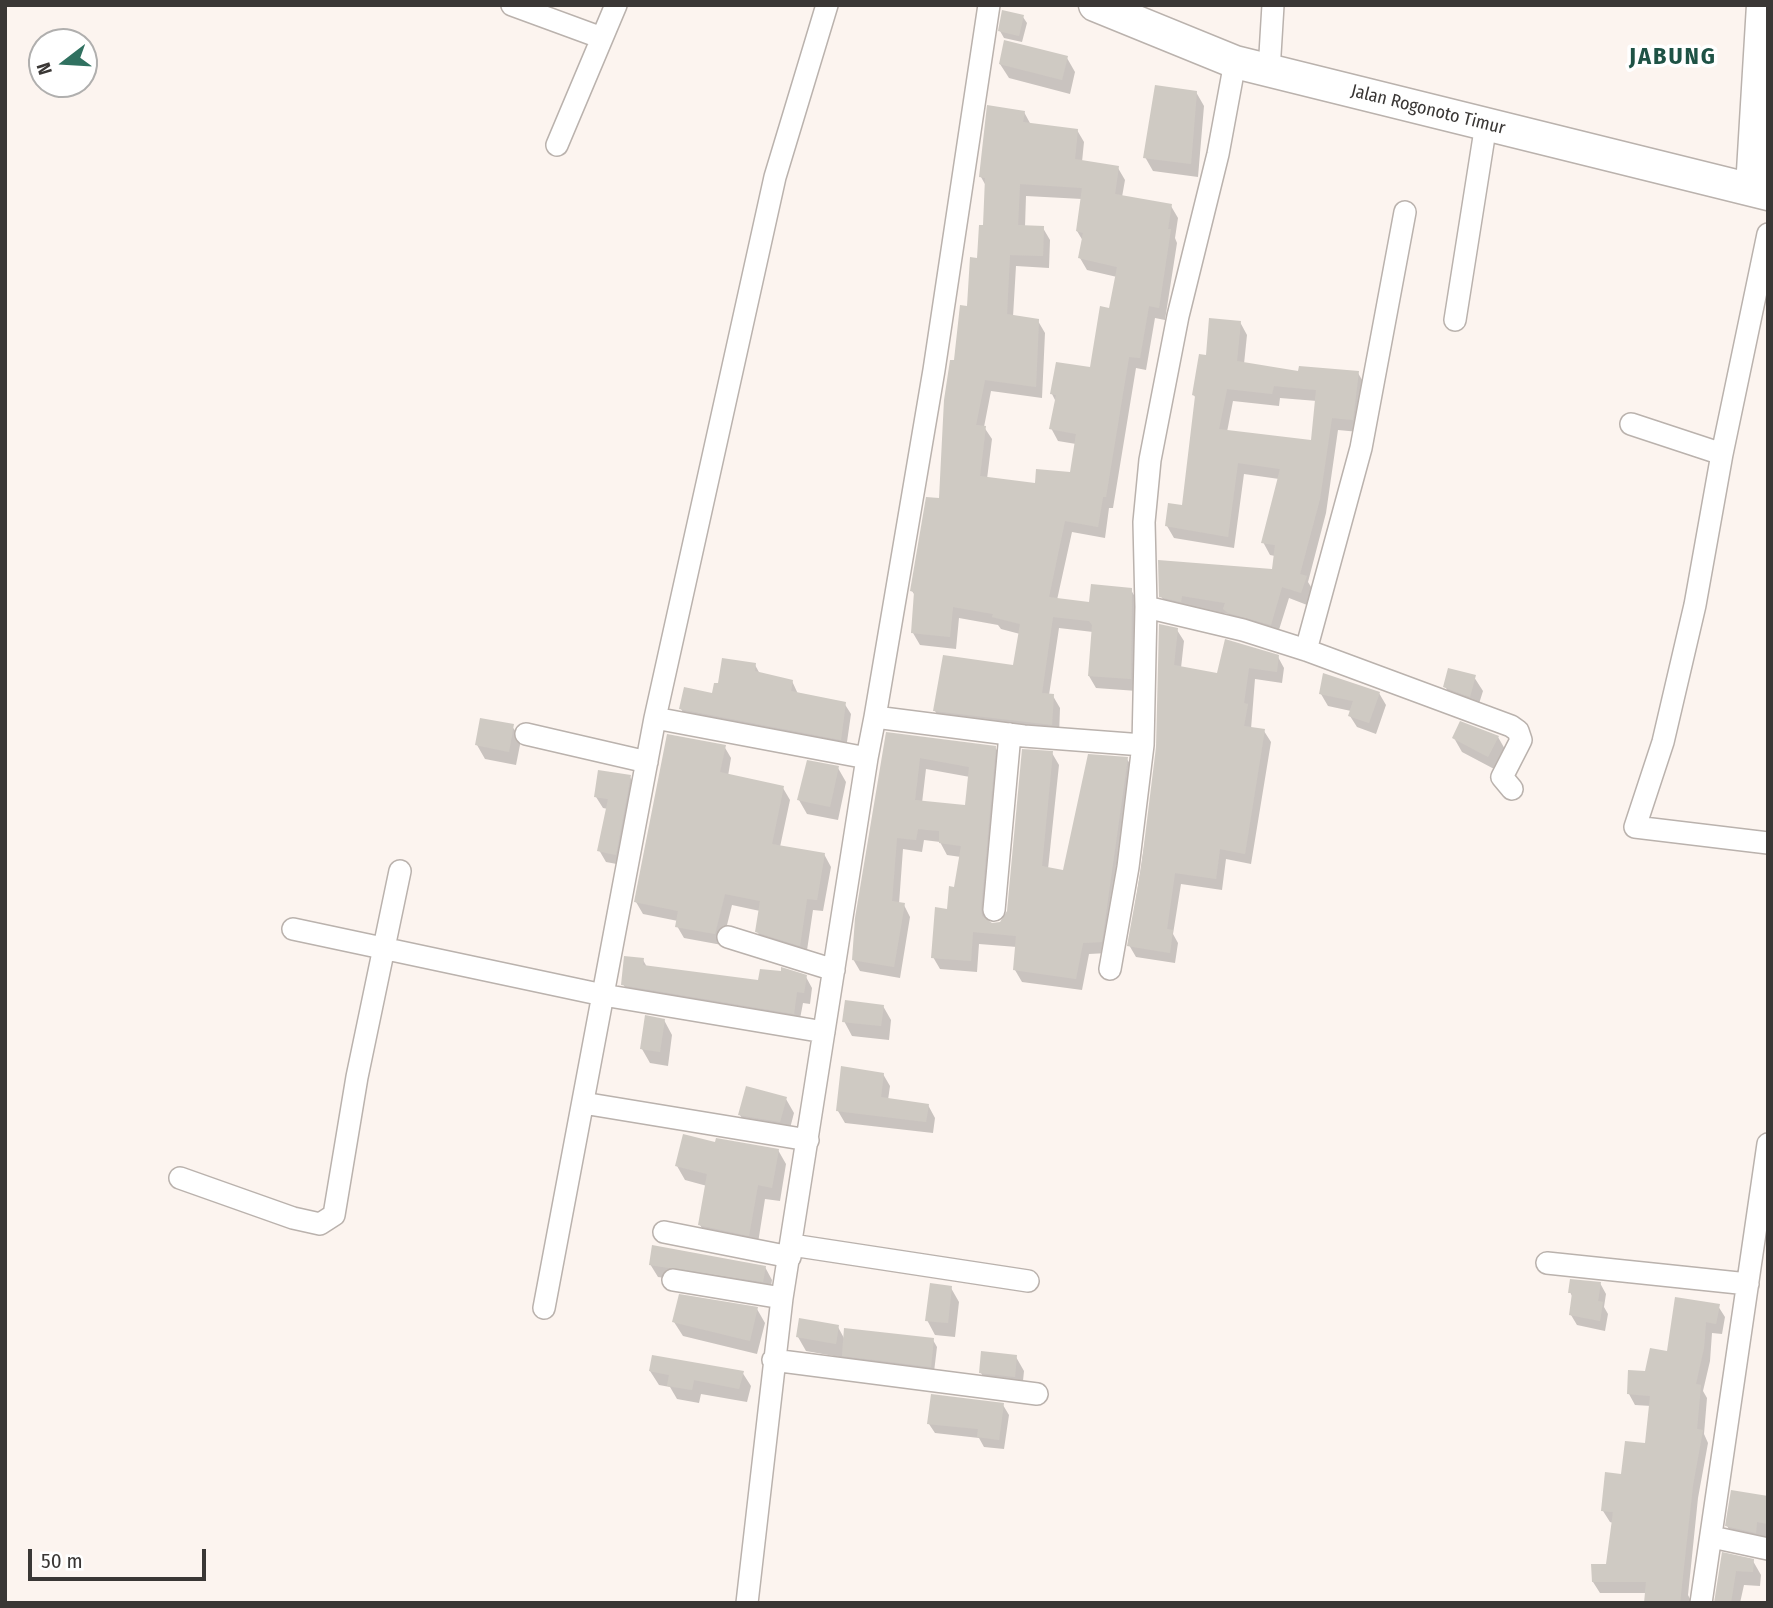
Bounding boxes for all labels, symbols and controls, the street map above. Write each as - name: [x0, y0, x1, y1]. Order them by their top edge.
- north arrow: [28, 28, 98, 98]
- district label: JABUNG: [1630, 43, 1716, 71]
- text: N: [32, 60, 57, 78]
- street label: Jalan Rogonoto Timur: [1349, 80, 1507, 140]
- scale bar: [32, 1534, 210, 1578]
- text: 50 m: [41, 1548, 83, 1574]

